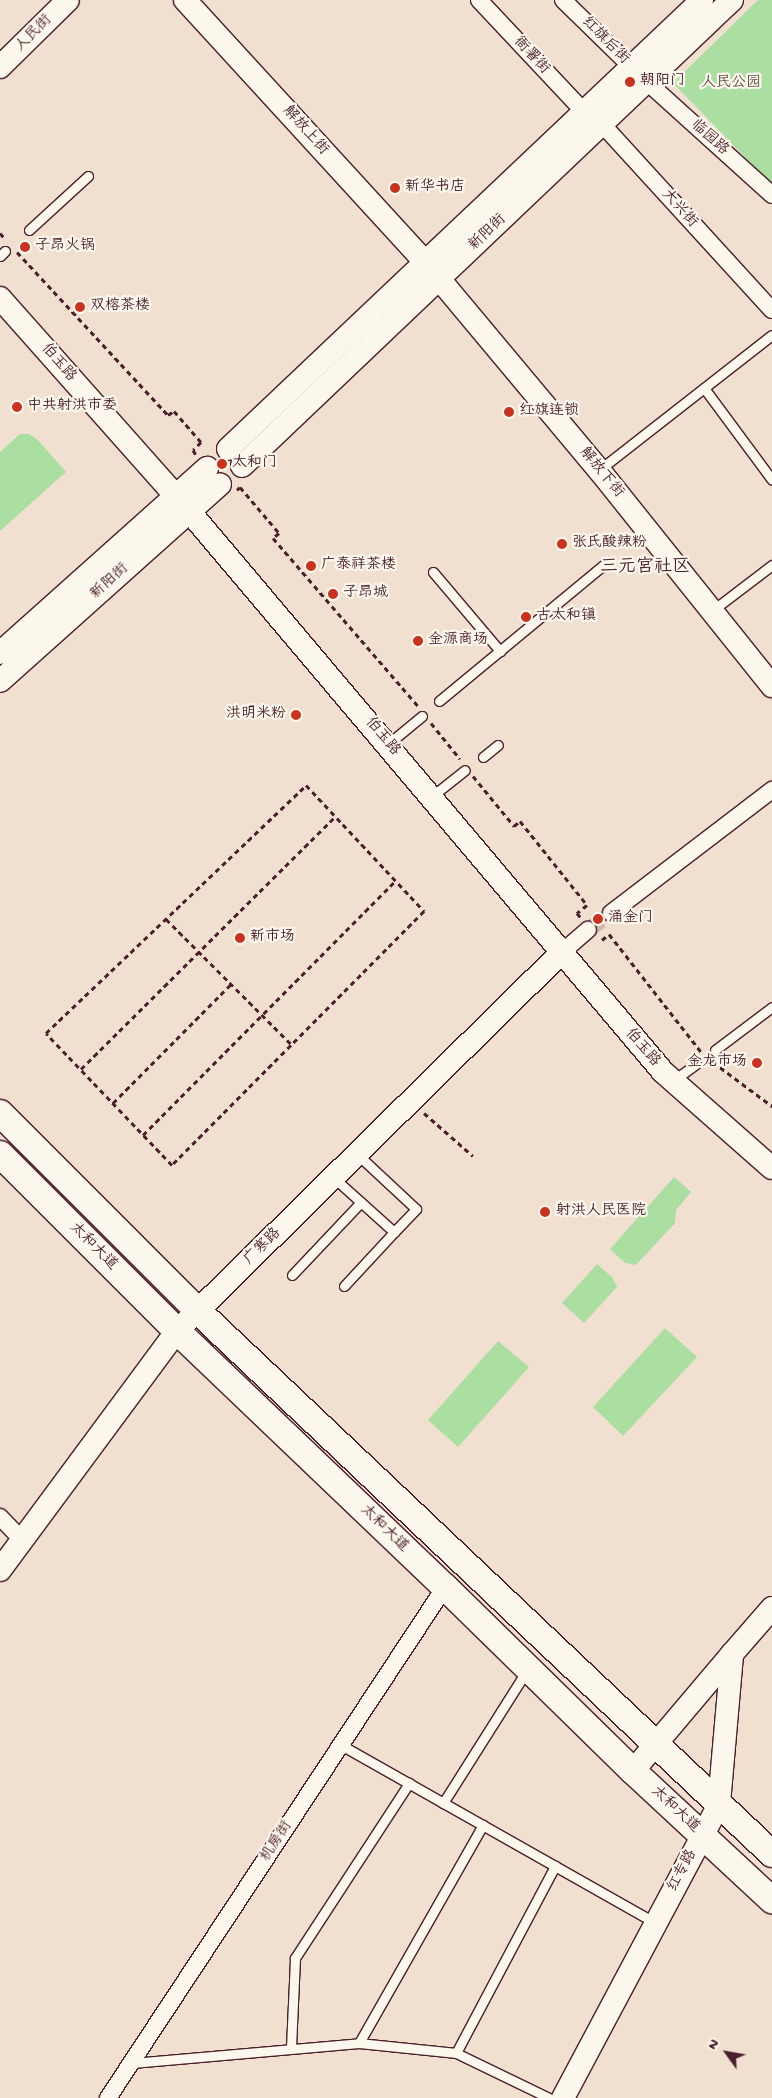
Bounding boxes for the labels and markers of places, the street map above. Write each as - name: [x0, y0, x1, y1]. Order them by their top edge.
- place label: 朝阳门: [640, 73, 685, 91]
- marker: 朝阳门: [624, 76, 636, 88]
- place label: 新华书店: [405, 179, 465, 197]
- marker: 新华书店: [389, 182, 401, 194]
- place label: 子昂火锅: [35, 238, 95, 256]
- marker: 子昂火锅: [19, 241, 31, 253]
- place label: 双榕茶楼: [90, 298, 150, 316]
- marker: 双榕茶楼: [74, 301, 86, 313]
- place label: 中共射洪市委: [27, 398, 117, 416]
- marker: 中共射洪市委: [11, 401, 23, 413]
- place label: 红旗连锁: [519, 403, 579, 421]
- marker: 红旗连锁: [503, 406, 515, 418]
- place label: 太和门: [232, 455, 277, 473]
- marker: 太和门: [216, 458, 228, 470]
- place label: 张氏酸辣粉: [572, 535, 647, 553]
- marker: 张氏酸辣粉: [556, 538, 568, 550]
- place label: 广泰祥茶楼: [321, 557, 396, 575]
- marker: 广泰祥茶楼: [305, 560, 317, 572]
- place label: 子昂城: [343, 585, 388, 603]
- marker: 子昂城: [327, 588, 339, 600]
- place label: 古太和镇: [536, 608, 596, 626]
- marker: 古太和镇: [520, 611, 532, 623]
- place label: 金源商场: [428, 632, 488, 650]
- marker: 金源商场: [412, 635, 424, 647]
- place label: 洪明米粉: [226, 706, 286, 724]
- marker: 洪明米粉: [290, 709, 302, 721]
- place label: 涌金门: [608, 910, 653, 928]
- marker: 涌金门: [592, 913, 604, 925]
- place label: 新市场: [250, 929, 295, 947]
- marker: 新市场: [234, 932, 246, 944]
- place label: 金龙市场: [687, 1054, 747, 1072]
- marker: 金龙市场: [751, 1057, 763, 1069]
- place label: 射洪人民医院: [556, 1203, 646, 1221]
- marker: 射洪人民医院: [538, 1205, 552, 1219]

